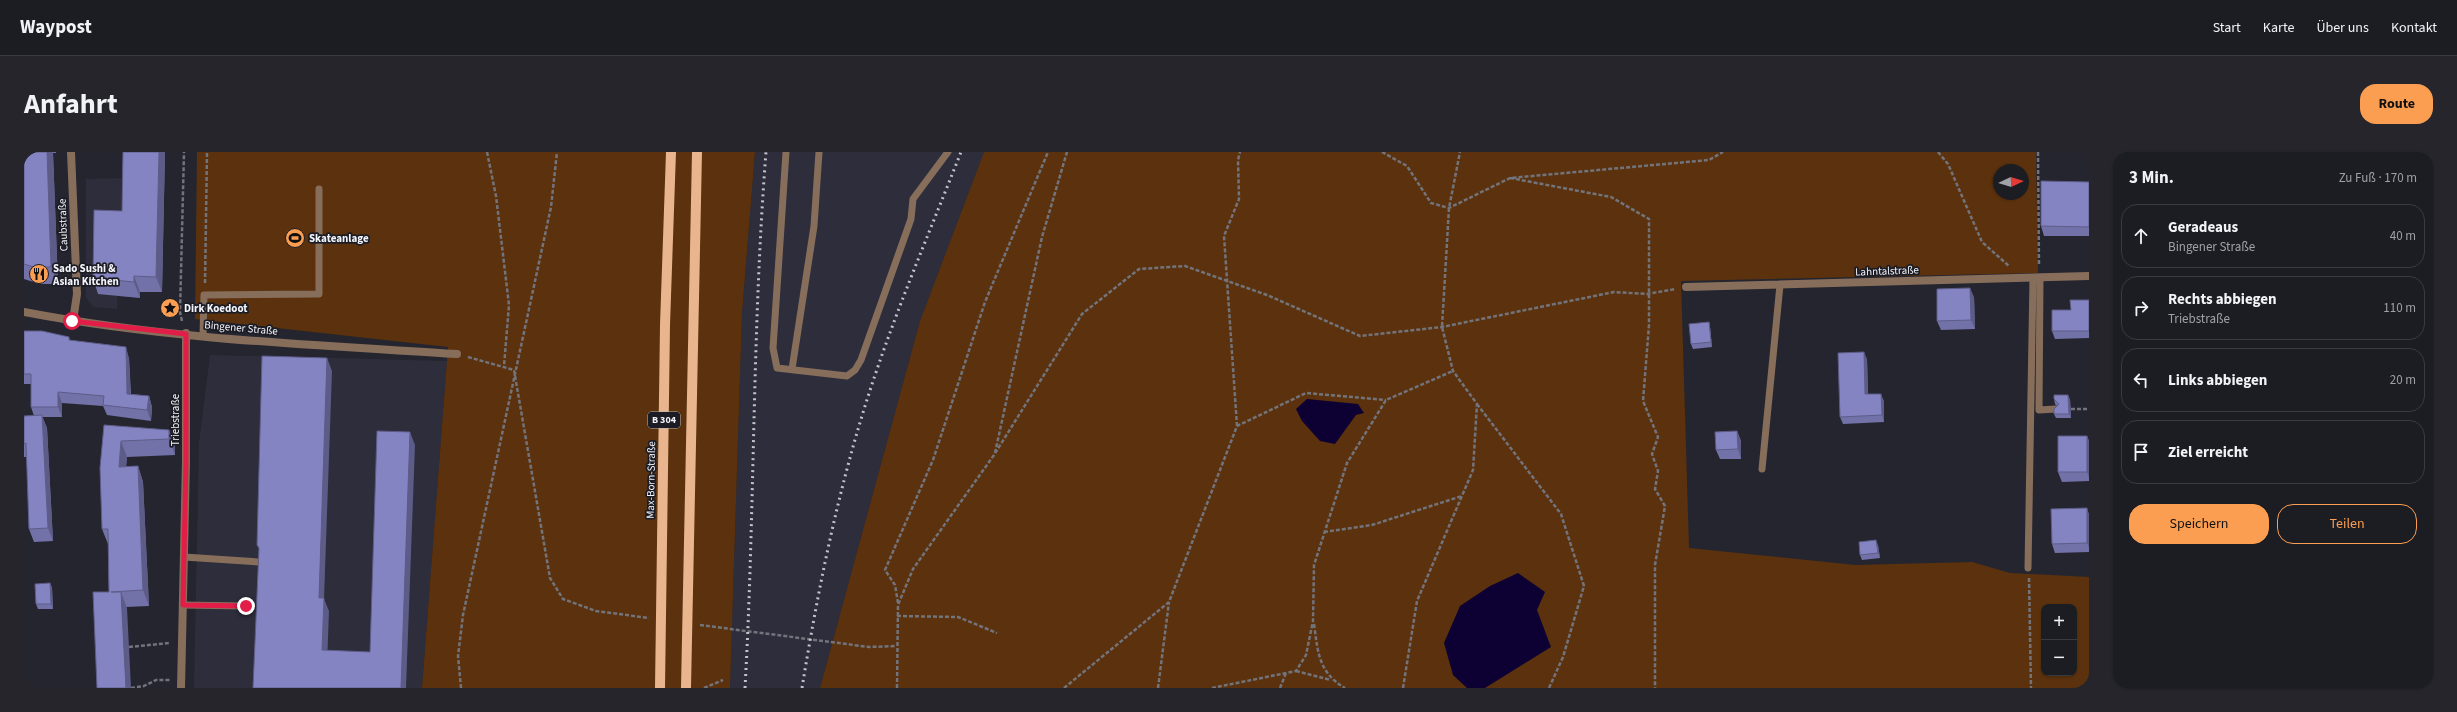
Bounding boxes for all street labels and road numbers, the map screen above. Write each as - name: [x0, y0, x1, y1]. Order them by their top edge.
- street label: Caubstraße: [55, 198, 71, 252]
- street label: Lahntalstraße: [1855, 262, 1920, 280]
- street label: Bingener Straße: [204, 317, 279, 339]
- street label: Triebstraße: [168, 393, 183, 446]
- road number: B 304: [648, 412, 680, 428]
- street label: Max-Born-Straße: [643, 441, 659, 519]

